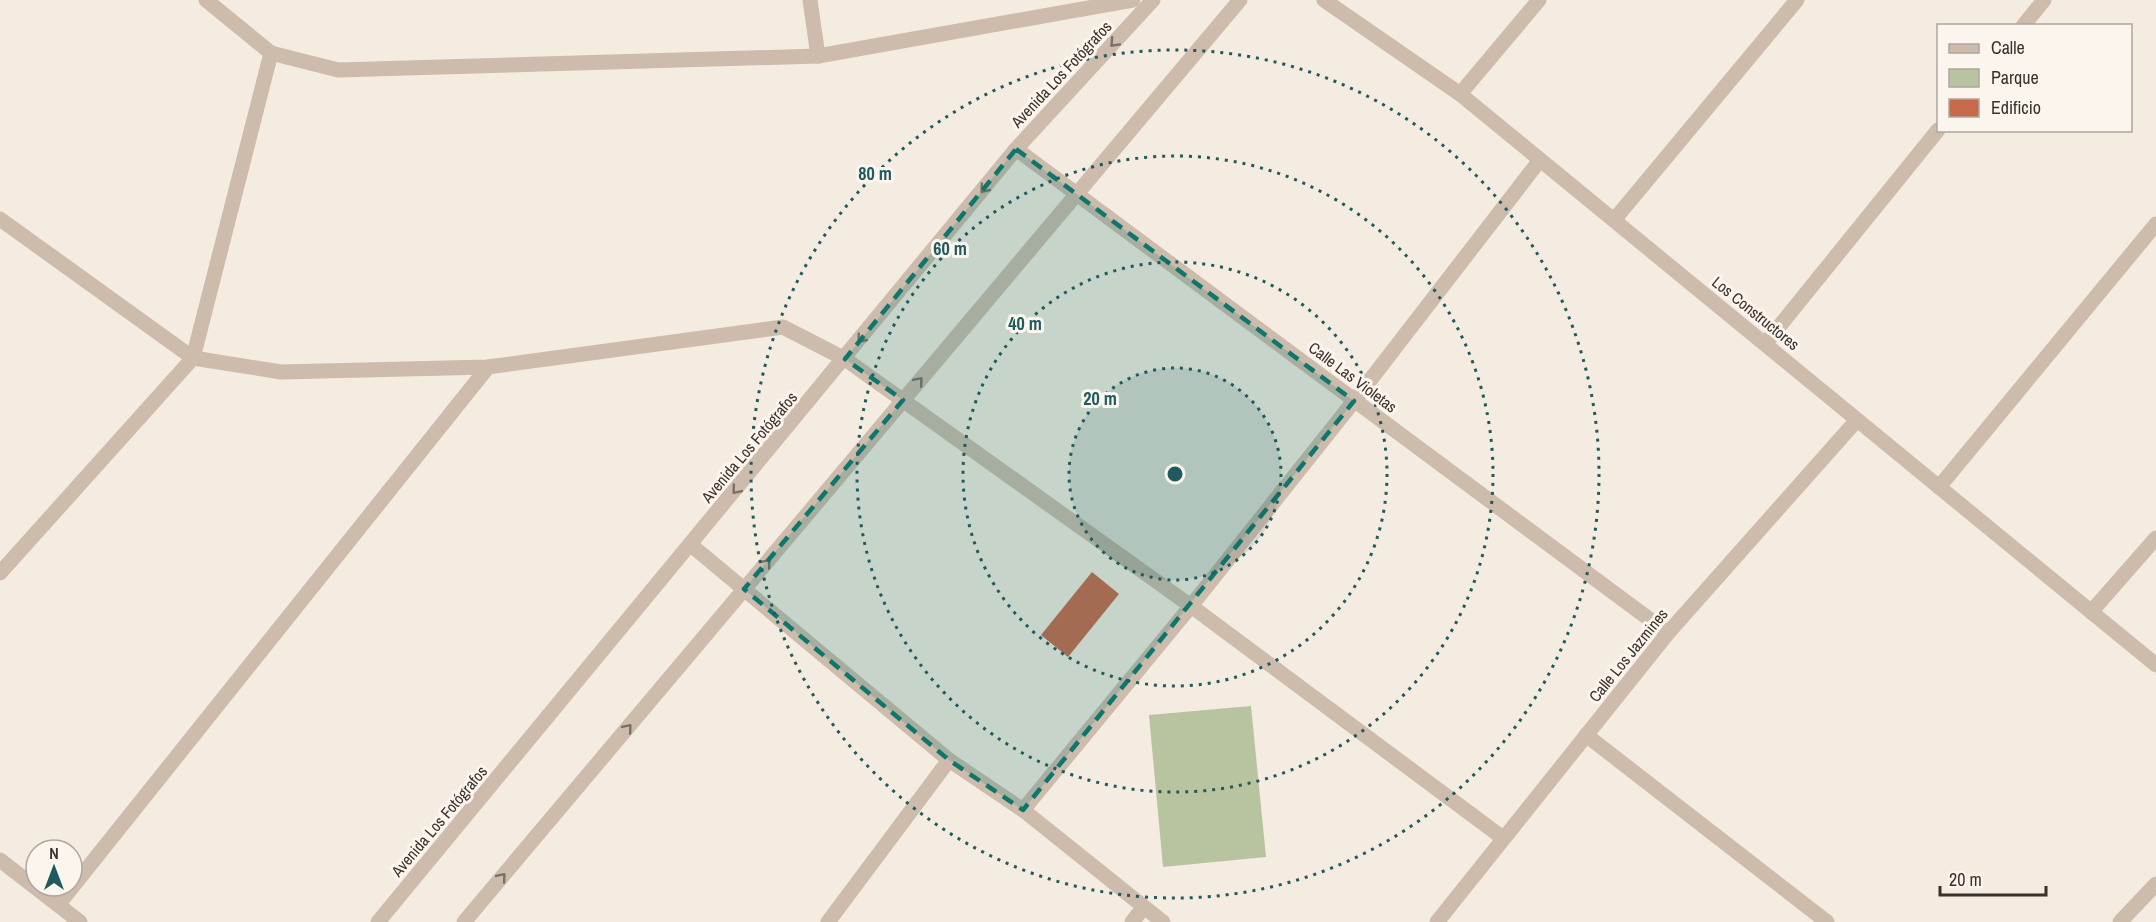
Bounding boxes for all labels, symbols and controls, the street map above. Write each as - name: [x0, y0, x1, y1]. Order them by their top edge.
- street label: Avenida Los Fotógrafos: [1005, 16, 1116, 133]
- legend: [1937, 24, 2132, 132]
- text: Calle: [1991, 35, 2025, 60]
- one-way arrow: [1110, 36, 1121, 47]
- text: Parque: [1991, 65, 2039, 90]
- text: Edificio: [1991, 95, 2041, 120]
- text: 80 m: [858, 161, 892, 186]
- one-way arrow: [981, 182, 992, 193]
- text: 60 m: [933, 236, 967, 261]
- street label: Los Constructores: [1708, 271, 1804, 355]
- text: 40 m: [1008, 311, 1042, 336]
- one-way arrow: [857, 333, 868, 344]
- street label: Calle Las Violetas: [1304, 336, 1402, 418]
- one-way arrow: [912, 377, 923, 388]
- text: 20 m: [1083, 386, 1117, 411]
- street label: Avenida Los Fotógrafos: [695, 387, 802, 508]
- centre of rings: [1165, 464, 1185, 484]
- one-way arrow: [733, 483, 744, 494]
- one-way arrow: [759, 559, 770, 570]
- street label: Calle Los Jazmines: [1583, 604, 1673, 706]
- one-way arrow: [620, 724, 631, 735]
- street label: Avenida Los Fotógrafos: [385, 761, 492, 882]
- north arrow: [24, 838, 84, 898]
- text: N: [49, 842, 59, 864]
- scale bar: [1940, 859, 2046, 897]
- text: 20 m: [1949, 867, 1982, 892]
- one-way arrow: [495, 873, 506, 884]

